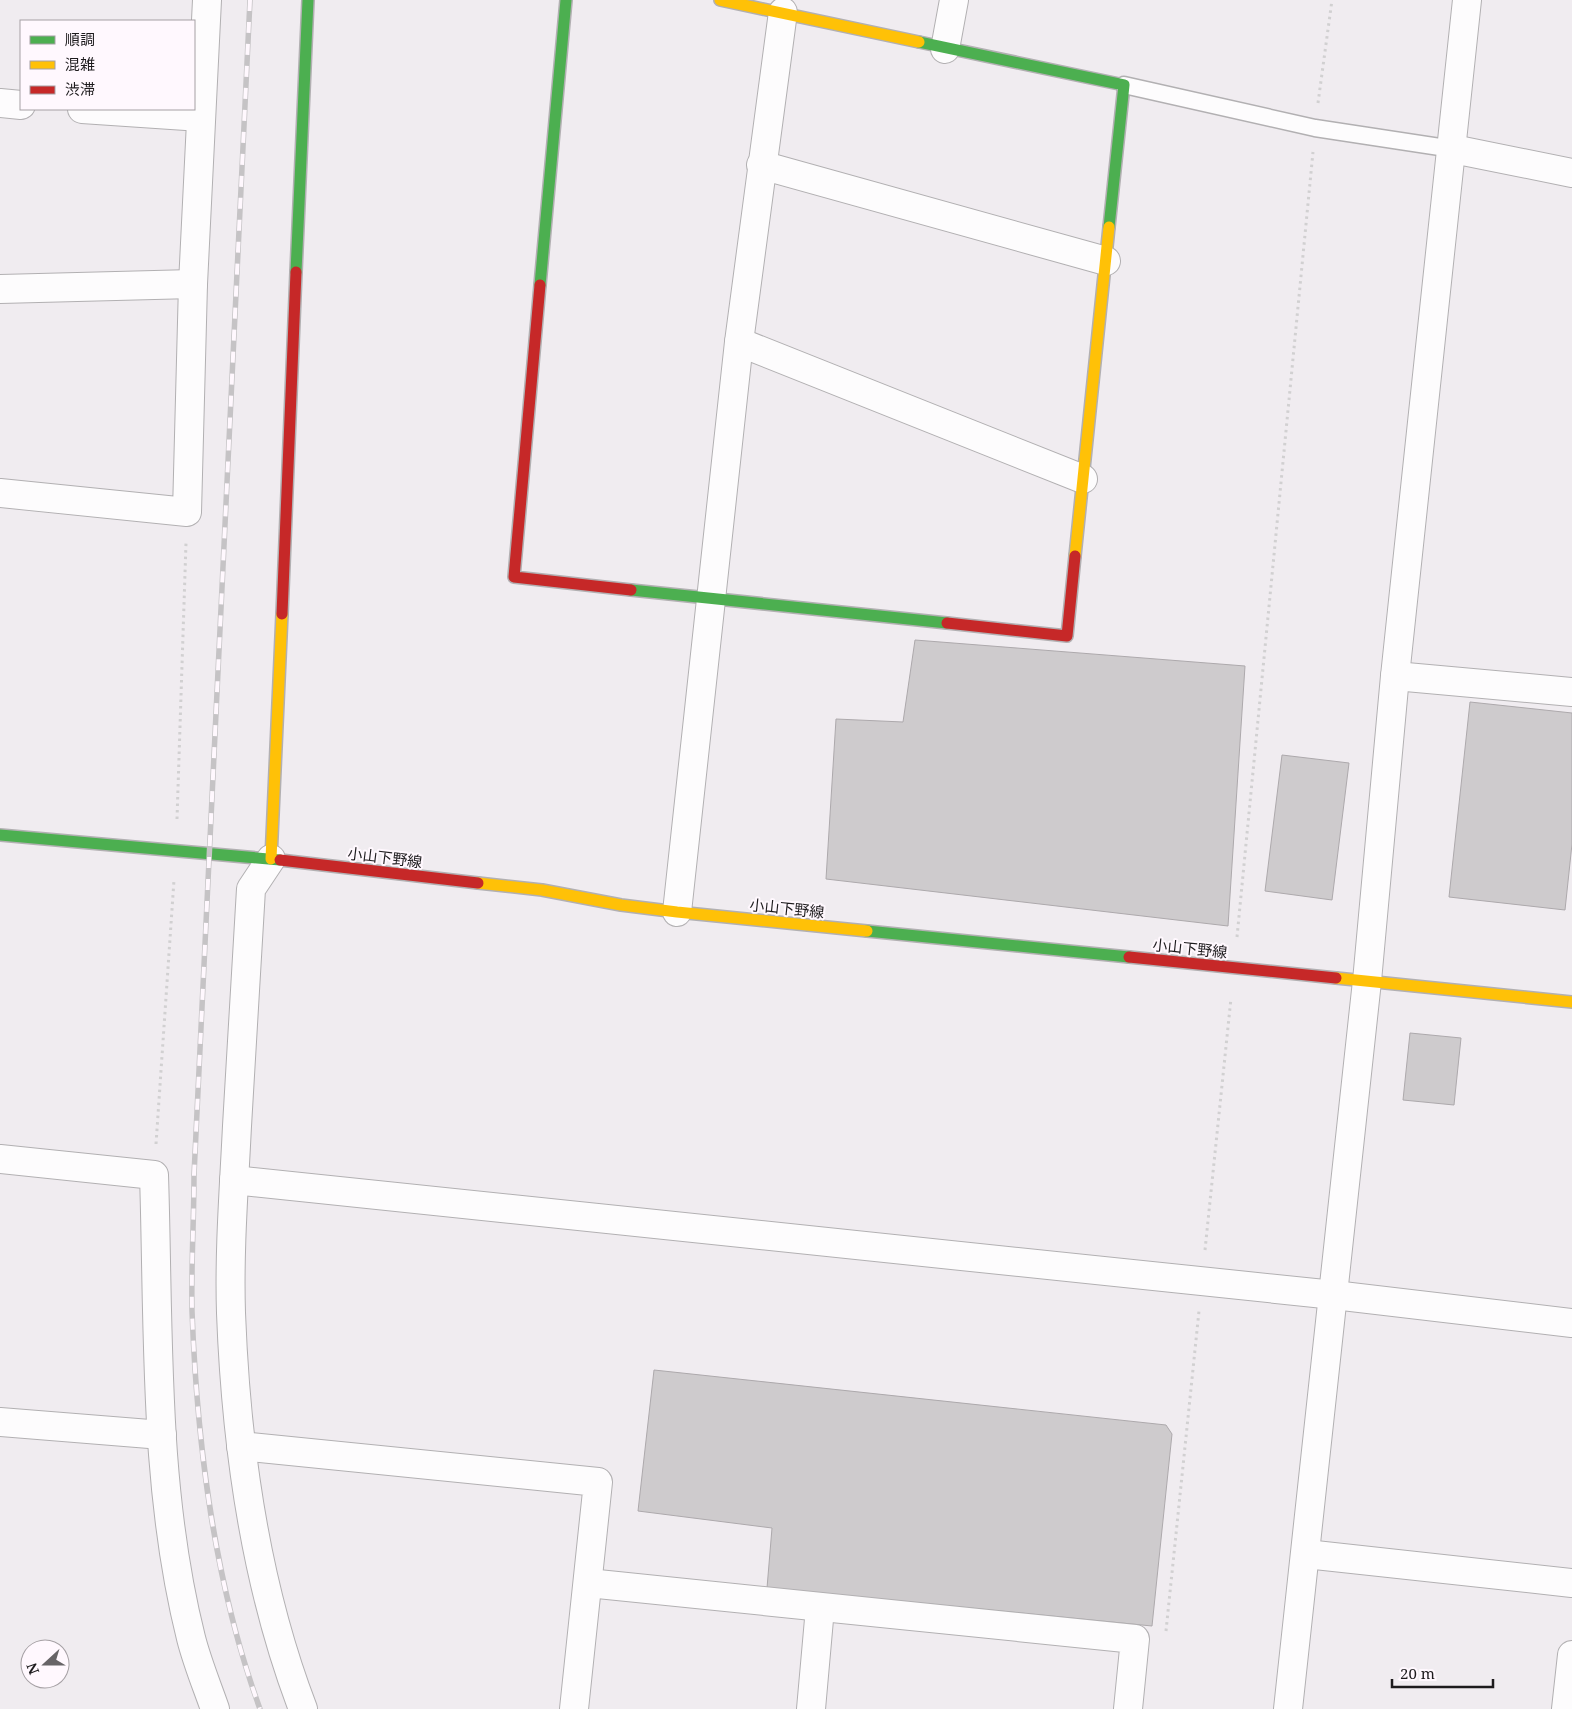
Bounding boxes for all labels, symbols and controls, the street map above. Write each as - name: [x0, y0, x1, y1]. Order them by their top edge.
- legend: [20, 20, 195, 110]
- text: 順調: [65, 29, 95, 49]
- text: 混雑: [65, 54, 95, 74]
- text: 渋滞: [65, 79, 95, 99]
- street label: 小山下野線: [347, 843, 423, 871]
- street label: 小山下野線: [749, 894, 825, 922]
- street label: 小山下野線: [1152, 934, 1228, 962]
- north arrow: [20, 1639, 70, 1689]
- scale bar: [1392, 1656, 1493, 1688]
- text: N: [22, 1660, 43, 1677]
- text: 20 m: [1400, 1663, 1435, 1683]

